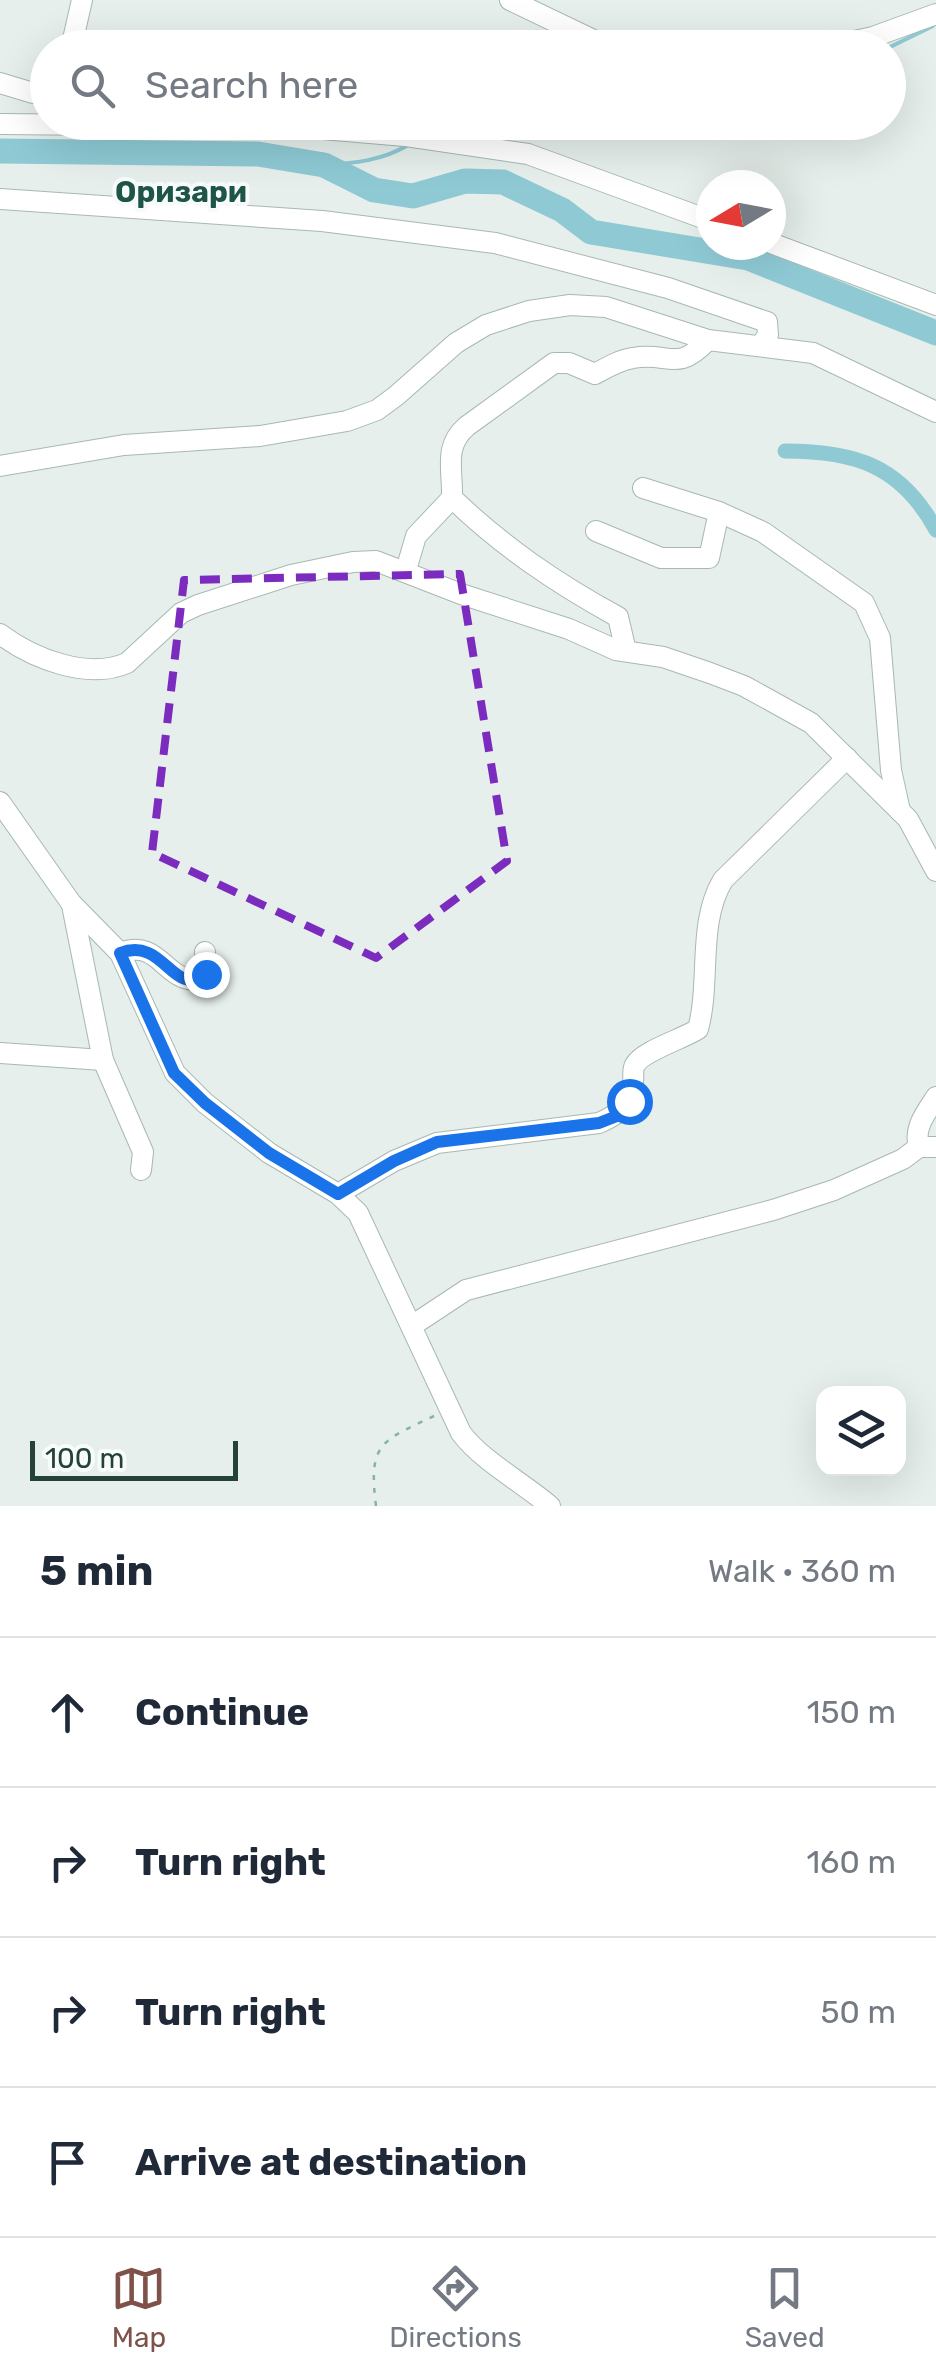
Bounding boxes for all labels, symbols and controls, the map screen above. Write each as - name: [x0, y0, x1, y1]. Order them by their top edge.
- search box: [30, 30, 906, 140]
- icon: search: [65, 58, 120, 113]
- text: Search here: [145, 62, 358, 108]
- north arrow: [696, 170, 786, 260]
- district label: Оризари: [115, 174, 247, 210]
- route end: [184, 952, 230, 998]
- route start: [607, 1079, 653, 1125]
- map controls: [816, 1386, 906, 1476]
- button: layers: [816, 1386, 906, 1476]
- scale bar: [30, 1436, 238, 1480]
- text: 100 m: [45, 1442, 124, 1475]
- text: 5 min: [40, 1546, 154, 1596]
- text: Walk · 360 m: [708, 1552, 896, 1590]
- icon: ahead: [40, 1685, 95, 1740]
- text: Continue: [135, 1689, 309, 1735]
- text: 150 m: [807, 1693, 896, 1731]
- icon: right: [40, 1835, 95, 1890]
- text: Turn right: [135, 1839, 326, 1885]
- text: 160 m: [806, 1843, 896, 1881]
- icon: right: [40, 1985, 95, 2040]
- text: Turn right: [135, 1989, 326, 2035]
- text: 50 m: [820, 1993, 896, 2031]
- icon: arrive: [40, 2135, 95, 2190]
- text: Arrive at destination: [135, 2139, 527, 2185]
- tab: Map: [111, 2261, 166, 2354]
- tab: Directions: [389, 2261, 522, 2354]
- tab: Saved: [745, 2261, 825, 2354]

